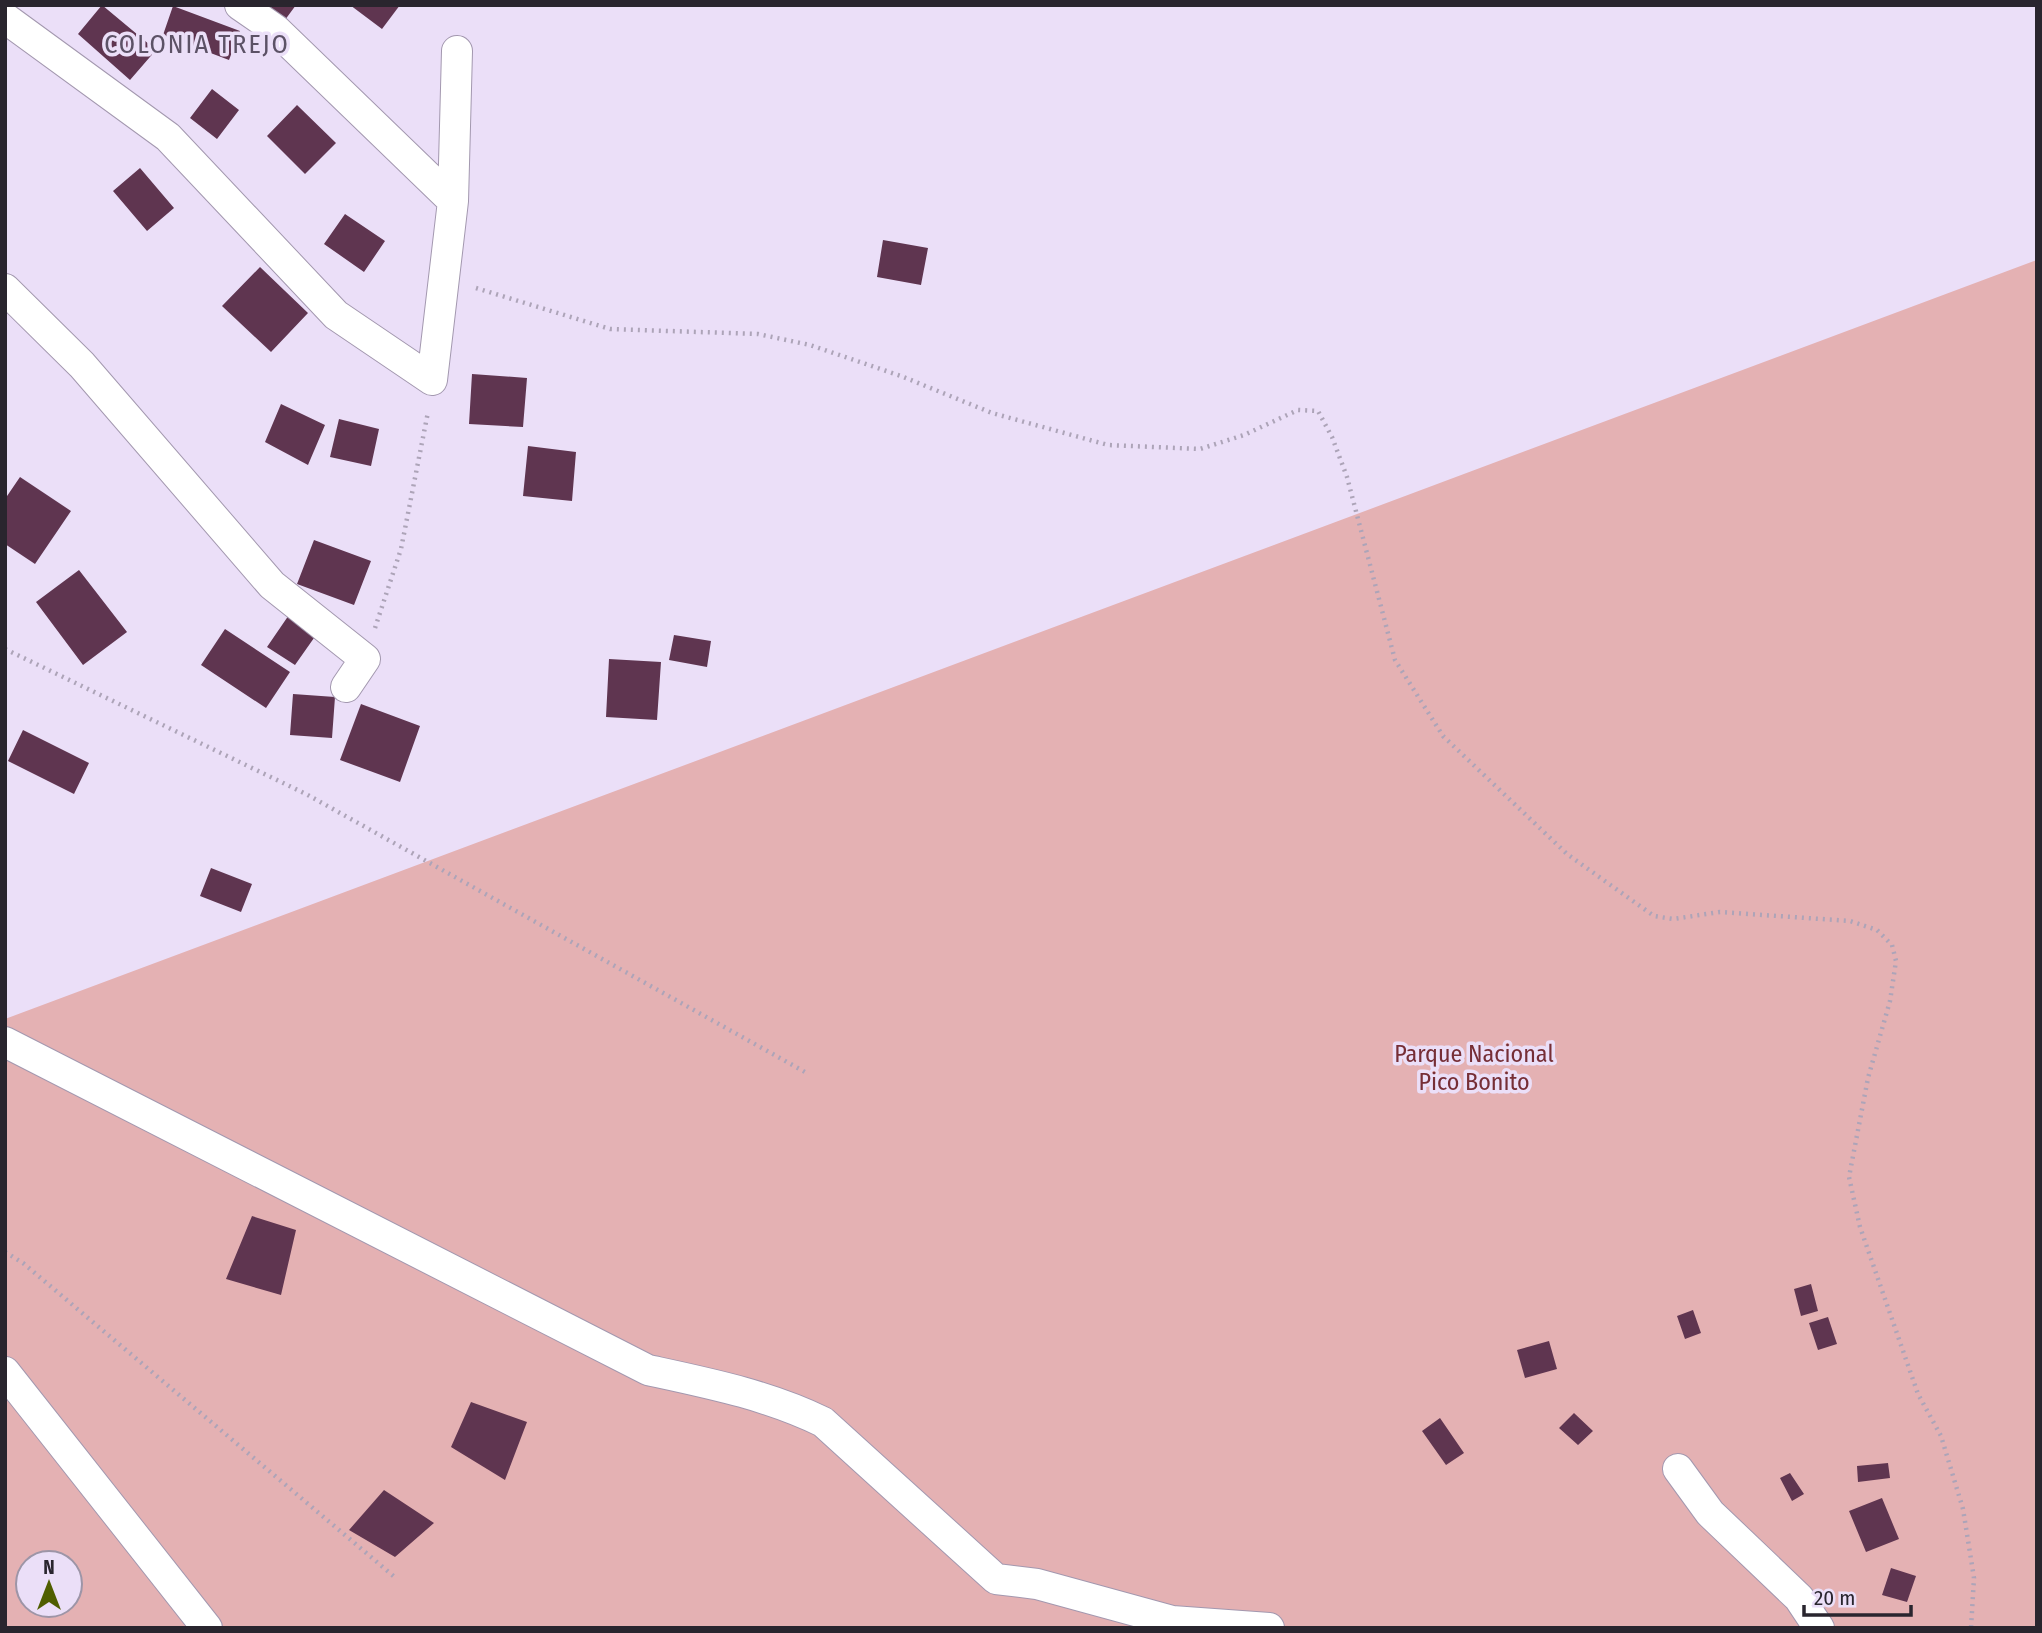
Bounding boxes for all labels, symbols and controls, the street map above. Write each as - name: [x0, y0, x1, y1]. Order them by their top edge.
- district label: COLONIA TREJO: [104, 29, 290, 60]
- park label: Parque Nacional Pico Bonito: [1394, 1040, 1554, 1096]
- north arrow: [14, 1549, 84, 1619]
- text: N: [43, 1556, 55, 1579]
- scale bar: [1804, 1574, 1911, 1618]
- text: 20 m: [1814, 1585, 1855, 1611]

